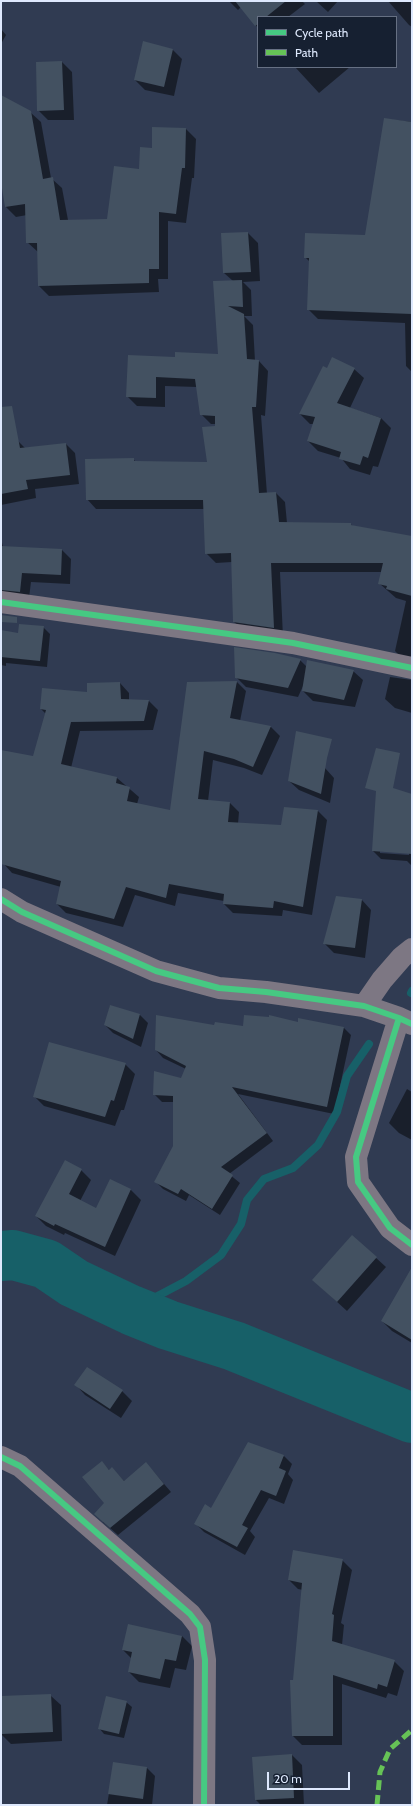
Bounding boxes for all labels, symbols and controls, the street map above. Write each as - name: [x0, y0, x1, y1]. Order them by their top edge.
- legend: [257, 16, 397, 68]
- text: Cycle path: [295, 25, 348, 40]
- text: Path: [295, 45, 318, 60]
- scale bar: [269, 1764, 352, 1790]
- text: 20 m: [274, 1771, 302, 1786]

